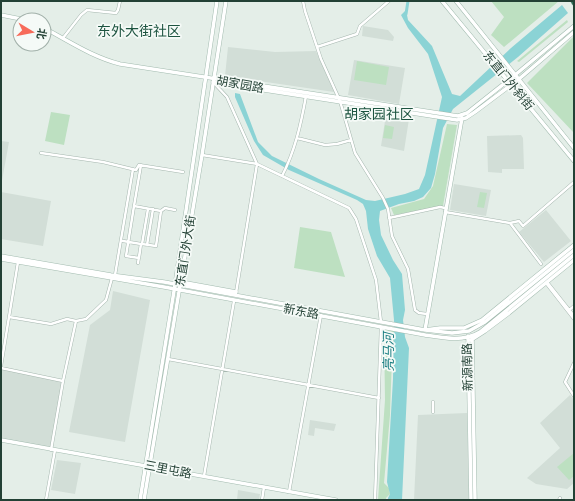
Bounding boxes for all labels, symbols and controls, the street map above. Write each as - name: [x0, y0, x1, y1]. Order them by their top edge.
- north arrow: [12, 12, 52, 52]
- district label: 东外大街社区: [97, 22, 181, 42]
- text: 北: [33, 27, 50, 40]
- street label: 东直门外斜街: [479, 48, 537, 114]
- street label: 胡家园路: [215, 72, 265, 98]
- district label: 胡家园社区: [344, 105, 414, 125]
- street label: 东直门外大街: [172, 214, 200, 288]
- street label: 新东路: [282, 301, 320, 323]
- water label: 亮马河: [380, 330, 398, 372]
- street label: 新源南路: [459, 343, 477, 391]
- street label: 三里屯路: [143, 457, 193, 483]

